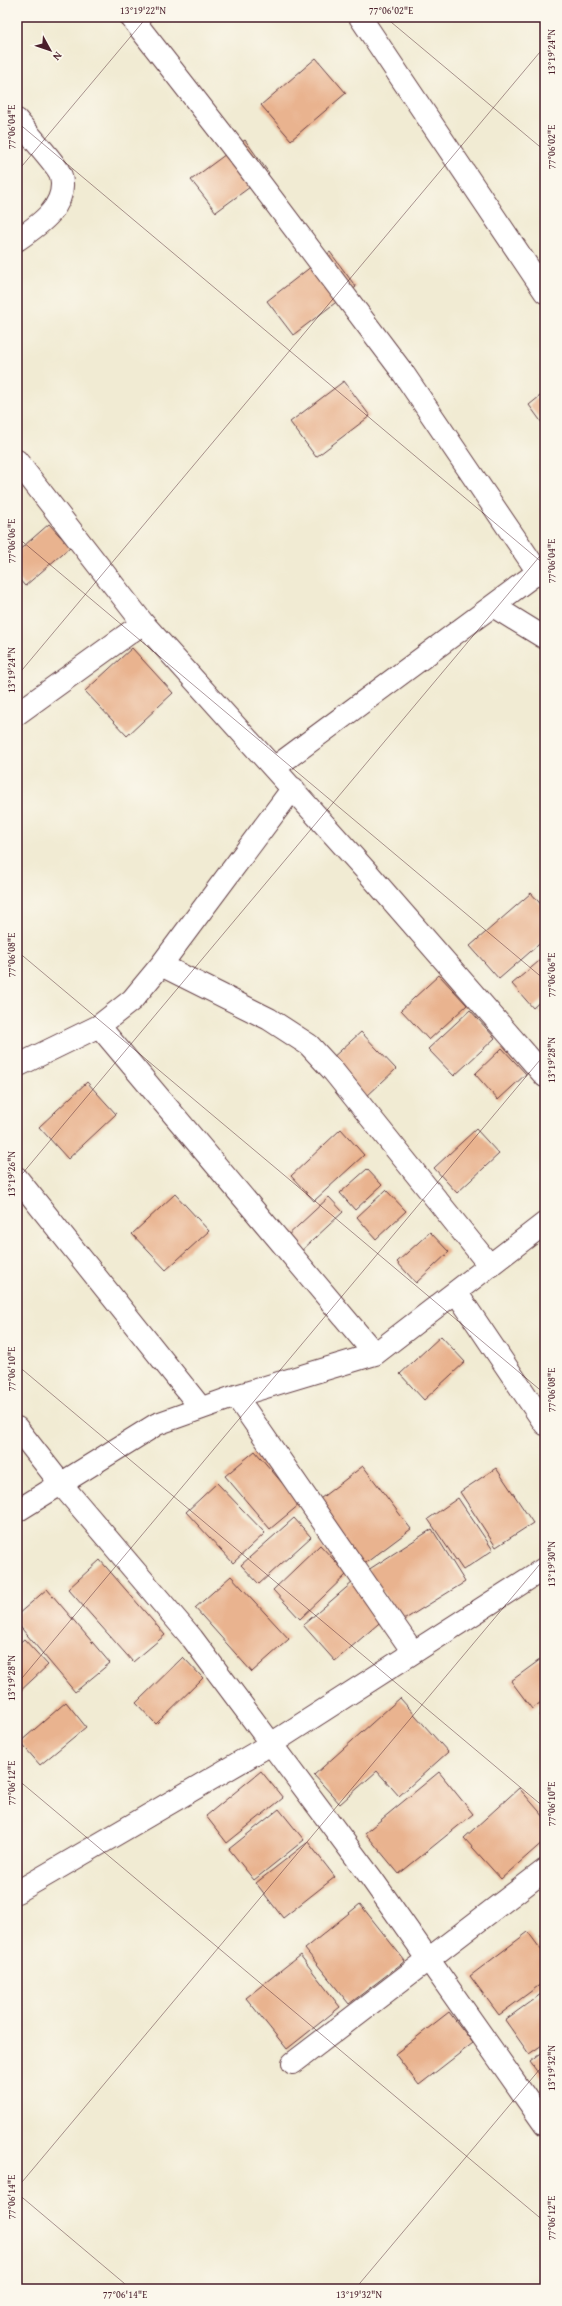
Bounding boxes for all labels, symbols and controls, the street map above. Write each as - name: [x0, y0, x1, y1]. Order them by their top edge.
- text: 13°19'22"N: [120, 3, 166, 18]
- text: 77°06'02"E: [369, 3, 413, 18]
- text: 13°19'24"N: [544, 29, 559, 75]
- north arrow: [30, 30, 70, 70]
- text: N: [49, 48, 66, 65]
- text: 77°06'04"E: [4, 105, 19, 149]
- text: 77°06'02"E: [544, 125, 559, 169]
- text: 77°06'06"E: [4, 519, 19, 563]
- text: 77°06'04"E: [544, 539, 559, 583]
- text: 13°19'24"N: [4, 647, 19, 693]
- text: 77°06'08"E: [4, 933, 19, 977]
- text: 77°06'06"E: [544, 953, 559, 997]
- text: 13°19'28"N: [544, 1037, 559, 1083]
- text: 13°19'26"N: [4, 1151, 19, 1197]
- text: 77°06'10"E: [4, 1347, 19, 1391]
- text: 77°06'08"E: [544, 1368, 559, 1412]
- text: 13°19'30"N: [544, 1541, 559, 1587]
- text: 13°19'28"N: [4, 1655, 19, 1701]
- text: 77°06'12"E: [4, 1761, 19, 1805]
- text: 77°06'10"E: [544, 1782, 559, 1826]
- text: 13°19'32"N: [544, 2045, 559, 2091]
- text: 77°06'14"E: [4, 2175, 19, 2219]
- text: 77°06'12"E: [544, 2196, 559, 2240]
- text: 77°06'14"E: [103, 2287, 147, 2302]
- text: 13°19'32"N: [336, 2287, 382, 2302]

